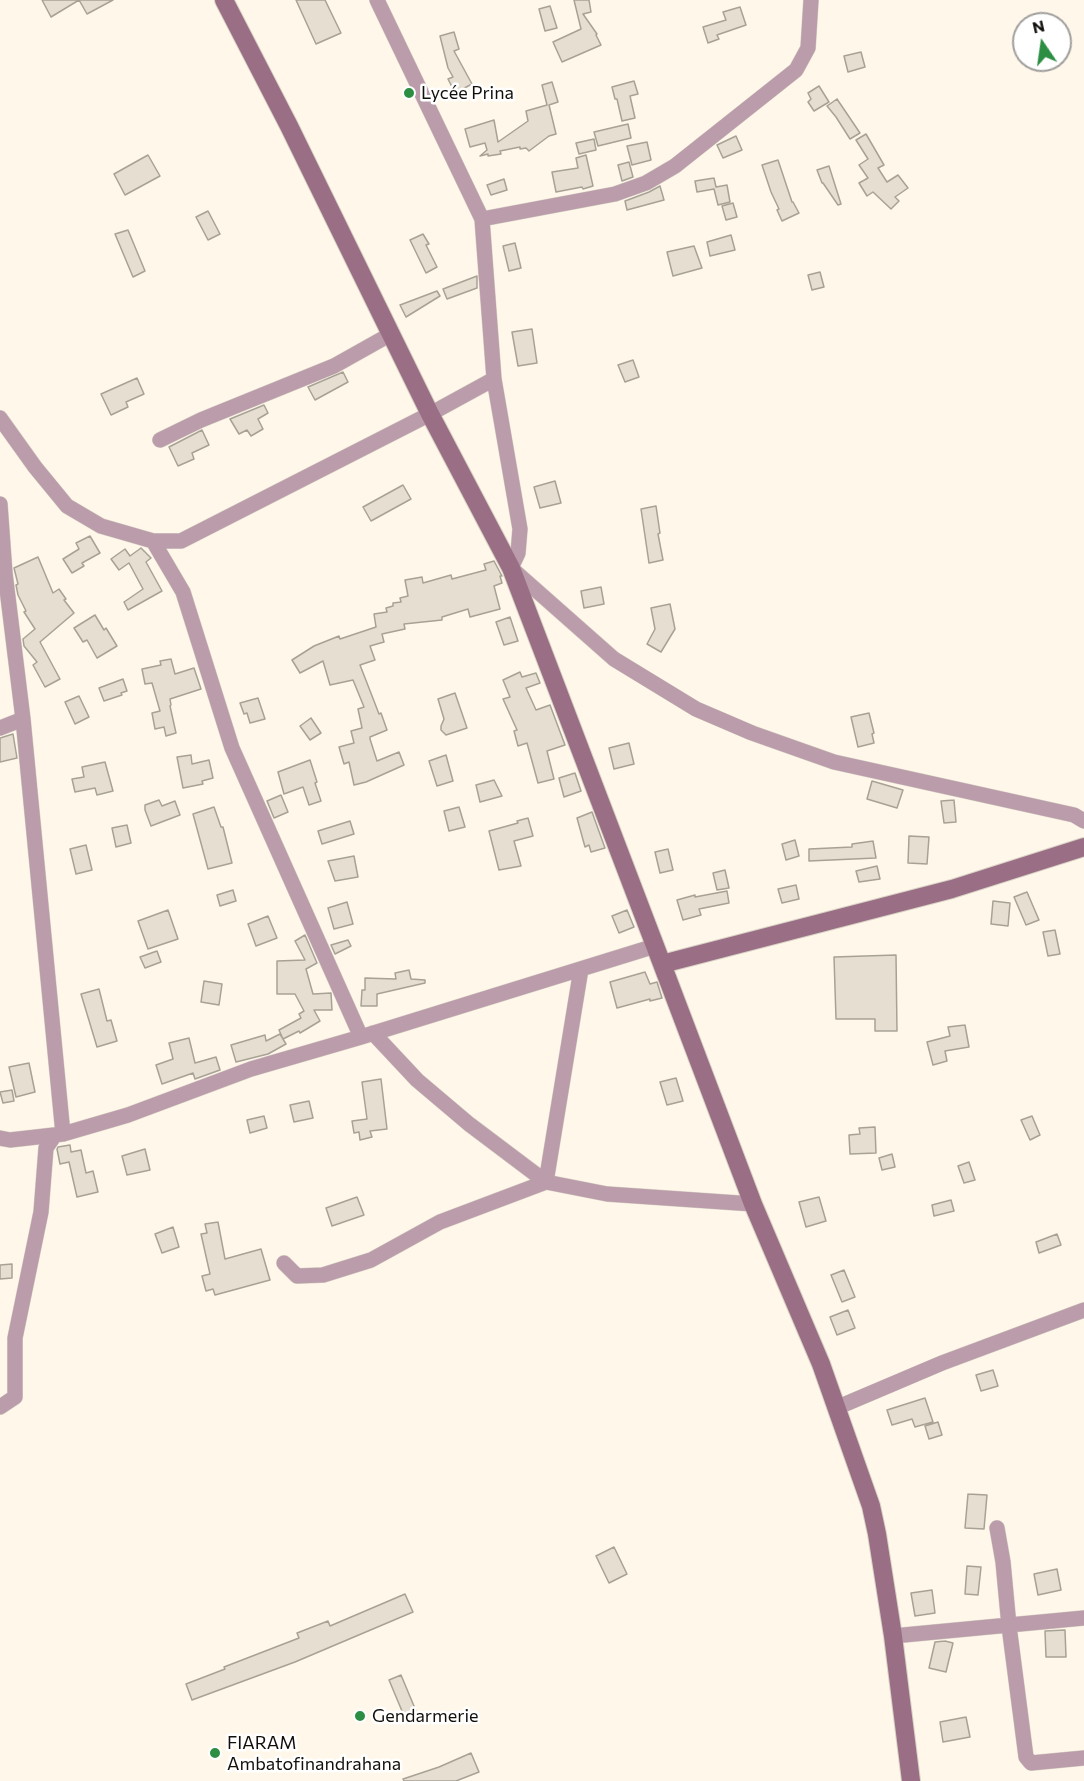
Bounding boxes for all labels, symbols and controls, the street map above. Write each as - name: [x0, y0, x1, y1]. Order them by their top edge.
- north arrow: [1012, 12, 1072, 72]
- text: N: [1030, 15, 1046, 37]
- place label: Lycée Prina: [421, 82, 514, 104]
- marker: Lycée Prina: [402, 86, 416, 100]
- place label: Gendarmerie: [372, 1705, 479, 1727]
- marker: Gendarmerie: [353, 1709, 367, 1723]
- place label: FIARAM Ambatofinandrahana: [227, 1732, 401, 1774]
- marker: FIARAM Ambatofinandrahana: [208, 1746, 222, 1760]

